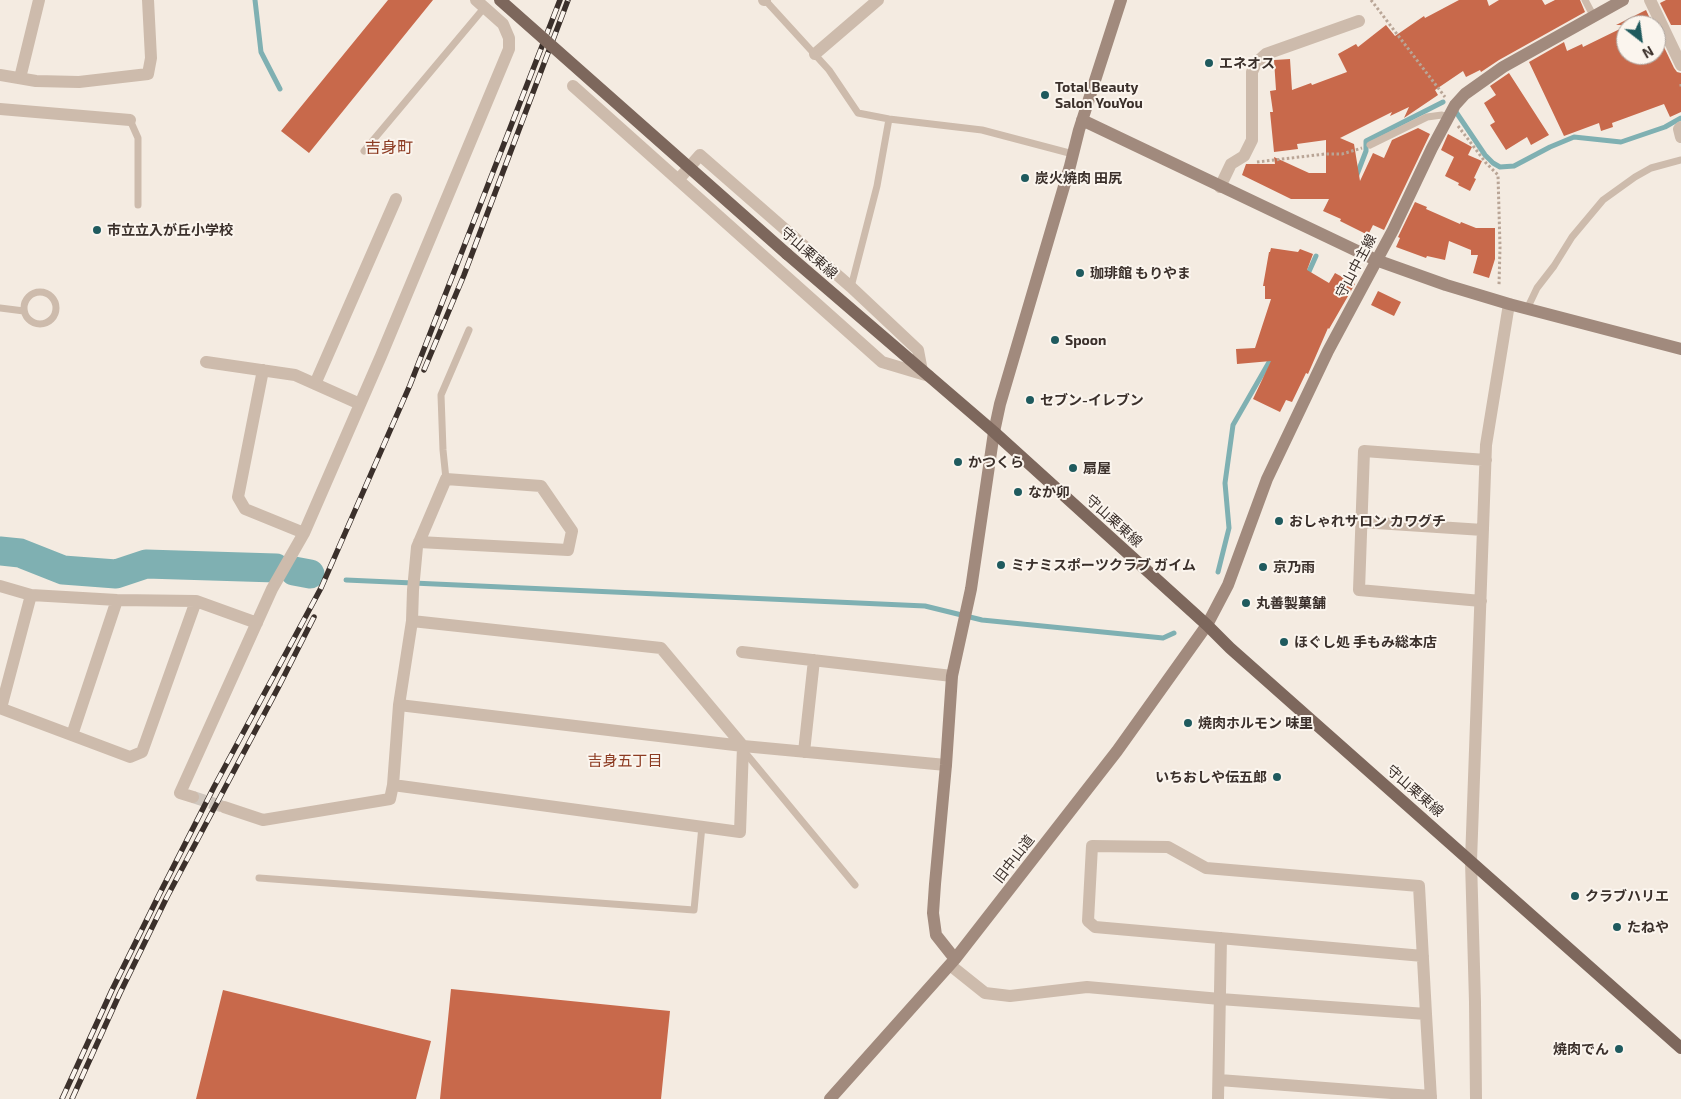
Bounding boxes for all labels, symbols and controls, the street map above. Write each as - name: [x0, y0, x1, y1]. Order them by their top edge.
- north arrow: [1616, 15, 1666, 65]
- text: N: [1640, 43, 1657, 62]
- place label: エネオス: [1219, 55, 1275, 71]
- marker: エネオス: [1203, 57, 1215, 69]
- place label: Total Beauty Salon YouYou: [1055, 79, 1143, 111]
- marker: Total Beauty Salon YouYou: [1039, 89, 1051, 101]
- district label: 吉身町: [365, 138, 413, 158]
- place label: 炭火焼肉 田尻: [1035, 170, 1122, 186]
- marker: 炭火焼肉 田尻: [1019, 172, 1031, 184]
- place label: 市立立入が丘小学校: [107, 222, 233, 238]
- marker: 市立立入が丘小学校: [91, 224, 103, 236]
- street label: 守山栗東線: [777, 224, 841, 282]
- street label: 守山中主線: [1332, 231, 1380, 301]
- place label: 珈琲館 もりやま: [1090, 265, 1191, 281]
- marker: 珈琲館 もりやま: [1074, 267, 1086, 279]
- place label: Spoon: [1065, 332, 1107, 348]
- marker: Spoon: [1049, 334, 1061, 346]
- place label: セブン-イレブン: [1040, 392, 1144, 408]
- marker: セブン-イレブン: [1024, 394, 1036, 406]
- place label: かつくら: [968, 454, 1024, 470]
- marker: かつくら: [952, 456, 964, 468]
- place label: 扇屋: [1083, 460, 1111, 476]
- marker: 扇屋: [1067, 462, 1079, 474]
- place label: なか卯: [1028, 484, 1070, 500]
- marker: なか卯: [1012, 486, 1024, 498]
- street label: 守山栗東線: [1082, 491, 1146, 551]
- place label: おしゃれサロン カワグチ: [1289, 513, 1446, 529]
- marker: おしゃれサロン カワグチ: [1273, 515, 1285, 527]
- place label: ミナミスポーツクラブ ガイム: [1011, 557, 1196, 573]
- marker: ミナミスポーツクラブ ガイム: [995, 559, 1007, 571]
- place label: 京乃雨: [1273, 559, 1315, 575]
- marker: 京乃雨: [1257, 561, 1269, 573]
- place label: 丸善製菓舗: [1256, 595, 1326, 611]
- marker: 丸善製菓舗: [1240, 597, 1252, 609]
- place label: ほぐし処 手もみ総本店: [1294, 634, 1437, 650]
- marker: ほぐし処 手もみ総本店: [1278, 636, 1290, 648]
- place label: 焼肉ホルモン 味里: [1198, 715, 1313, 731]
- marker: 焼肉ホルモン 味里: [1182, 717, 1194, 729]
- district label: 吉身五丁目: [588, 752, 662, 770]
- street label: 守山栗東線: [1383, 762, 1447, 820]
- place label: いちおしや伝五郎: [1155, 769, 1267, 785]
- marker: いちおしや伝五郎: [1271, 771, 1283, 783]
- street label: 旧中山道: [990, 832, 1038, 886]
- place label: クラブハリエ: [1585, 888, 1669, 904]
- marker: クラブハリエ: [1569, 890, 1581, 902]
- place label: たねや: [1627, 919, 1669, 935]
- marker: たねや: [1611, 921, 1623, 933]
- place label: 焼肉でん: [1553, 1041, 1609, 1057]
- marker: 焼肉でん: [1613, 1043, 1625, 1055]

